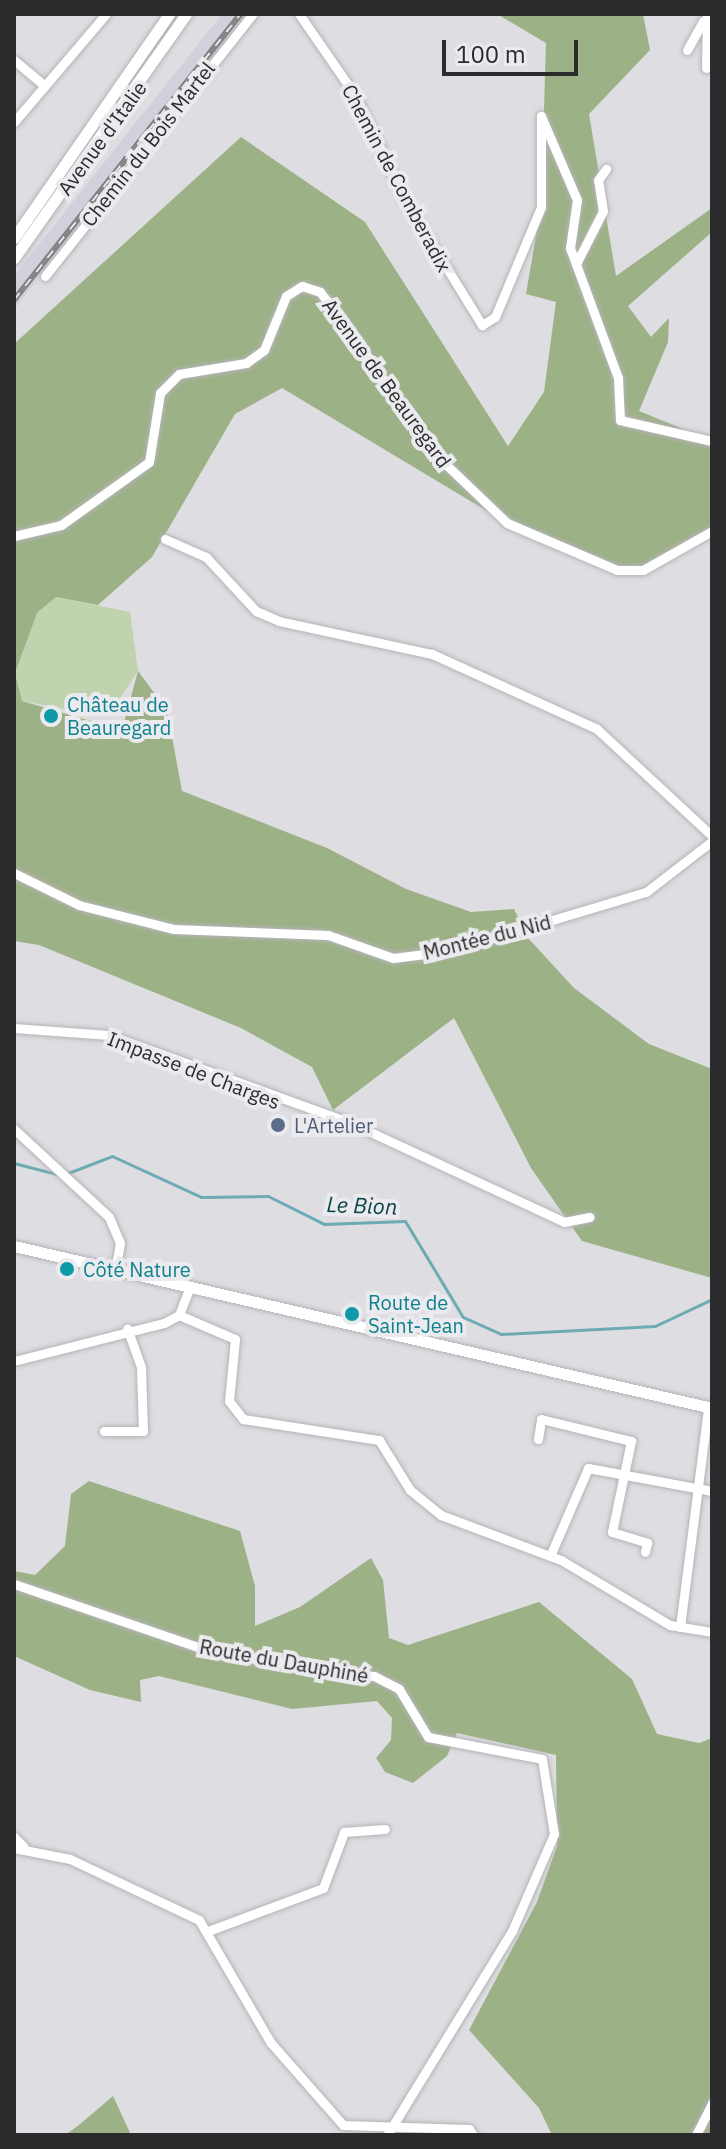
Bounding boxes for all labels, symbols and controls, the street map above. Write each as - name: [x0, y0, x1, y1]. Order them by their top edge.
- scale bar: [446, 24, 582, 74]
- text: 100 m: [456, 38, 526, 70]
- street label: Chemin du Bois Martel: [76, 57, 220, 231]
- street label: Avenue d'Italie: [53, 76, 151, 200]
- street label: Chemin de Comberadix: [337, 80, 457, 276]
- street label: Avenue de Beauregard: [318, 294, 456, 472]
- place label: Château de Beauregard: [67, 692, 171, 739]
- marker: Château de Beauregard: [42, 707, 60, 725]
- street label: Montée du Nid: [421, 910, 553, 964]
- street label: Impasse de Charges: [104, 1026, 284, 1114]
- place label: L'Artelier: [294, 1113, 373, 1137]
- marker: L'Artelier: [269, 1116, 287, 1134]
- water label: Le Bion: [326, 1191, 398, 1219]
- place label: Côté Nature: [83, 1257, 191, 1281]
- marker: Côté Nature: [58, 1260, 76, 1278]
- place label: Route de Saint-Jean: [368, 1290, 464, 1337]
- marker: Route de Saint-Jean: [343, 1305, 361, 1323]
- street label: Route du Dauphiné: [198, 1634, 370, 1688]

